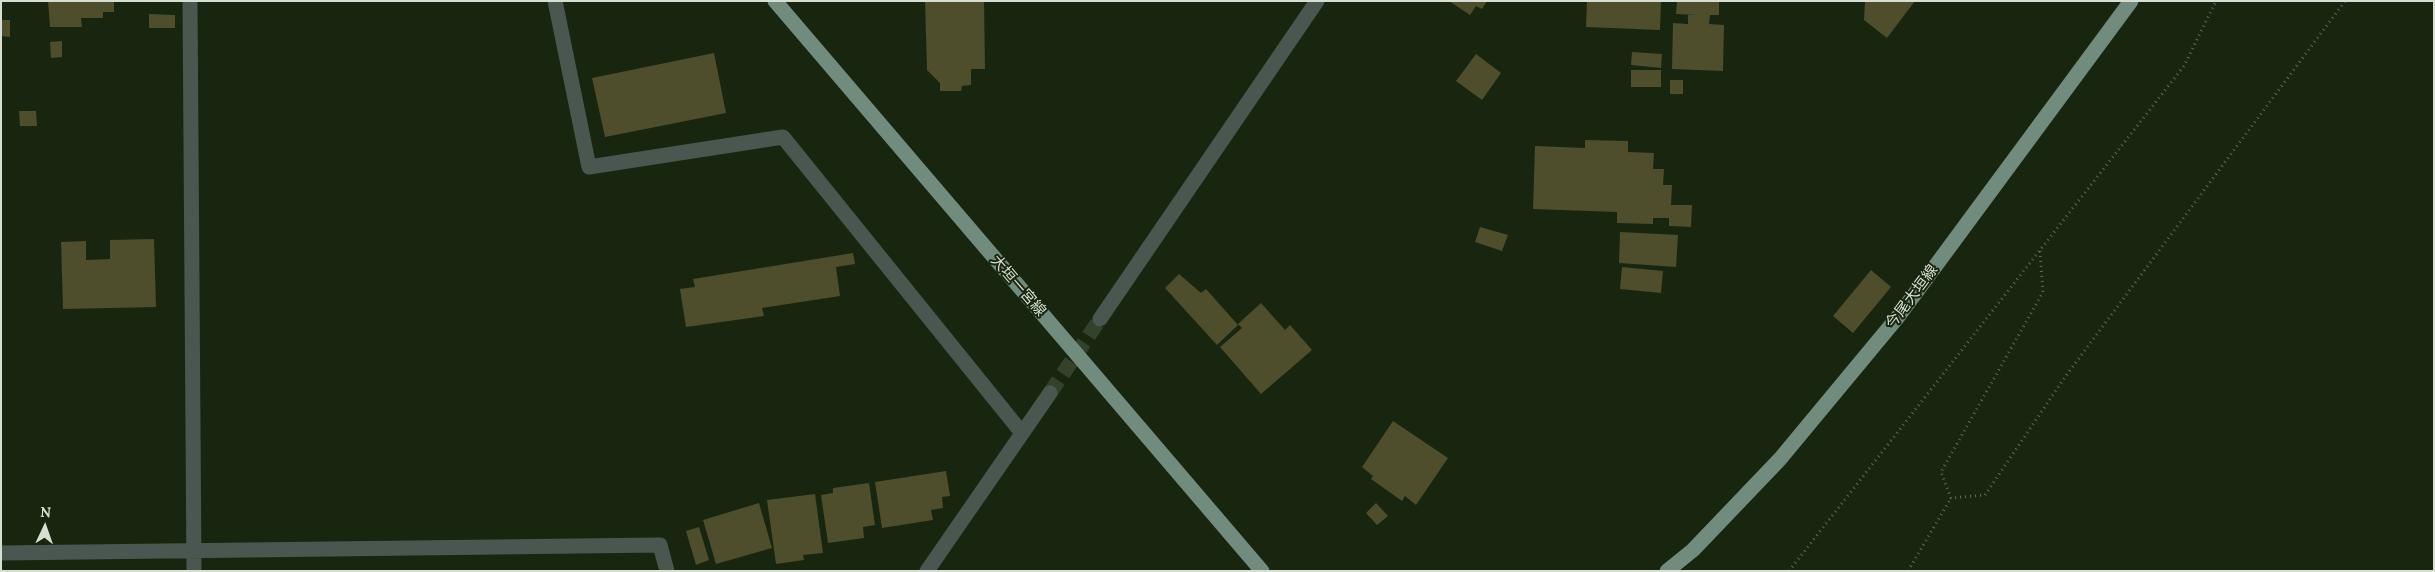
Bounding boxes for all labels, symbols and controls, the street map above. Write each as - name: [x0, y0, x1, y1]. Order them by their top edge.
- street label: 大垣一宮線: [987, 252, 1049, 320]
- street label: 今尾大垣線: [1882, 262, 1942, 332]
- north arrow: [20, 502, 70, 552]
- text: N: [40, 503, 52, 521]

